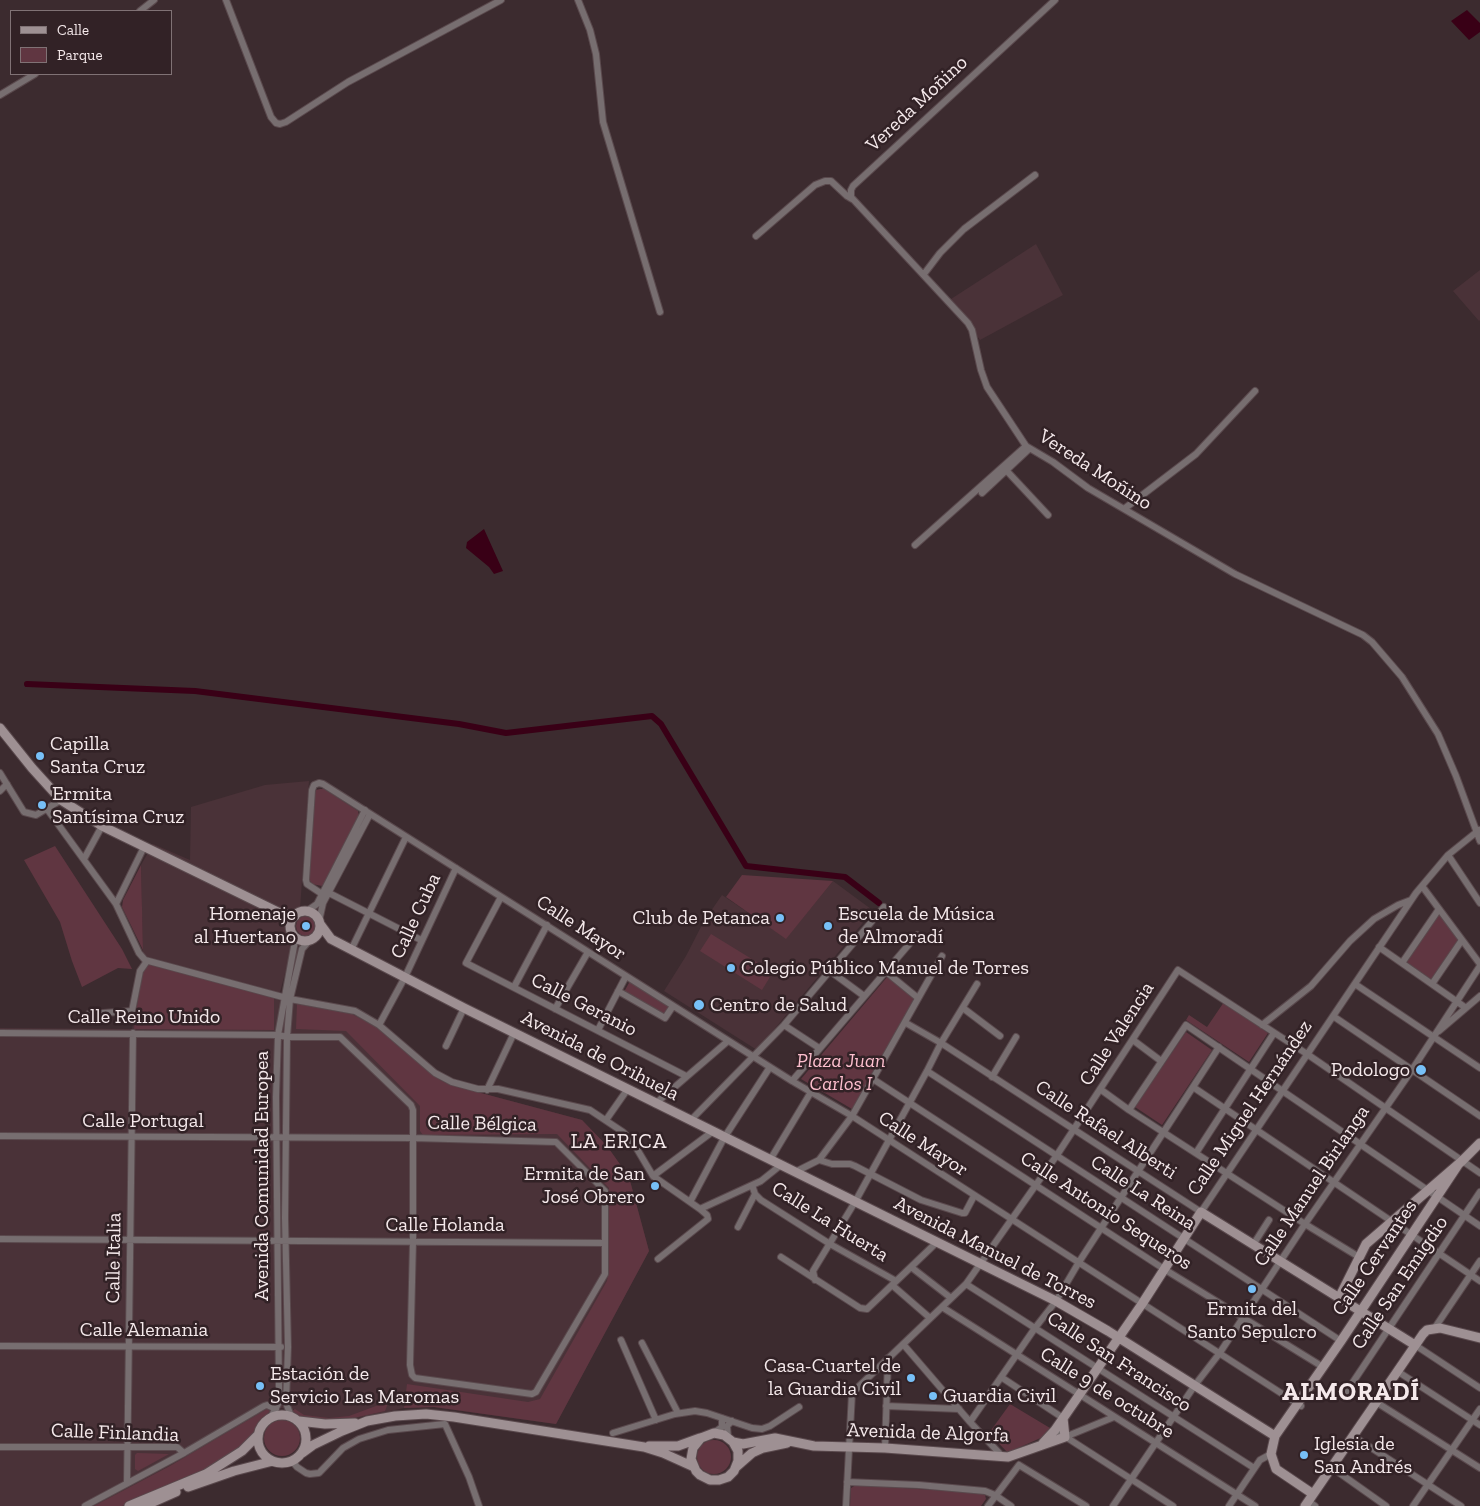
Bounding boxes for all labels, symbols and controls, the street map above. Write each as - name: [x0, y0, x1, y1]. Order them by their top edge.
- legend: [10, 10, 172, 75]
- text: Calle: [57, 21, 89, 39]
- text: Parque: [57, 46, 103, 64]
- street label: Vereda Moñino: [861, 51, 973, 157]
- street label: Vereda Moñino: [1034, 424, 1156, 516]
- place label: Capilla Santa Cruz: [50, 732, 145, 779]
- marker: Capilla Santa Cruz: [34, 750, 46, 762]
- place label: Ermita Santísima Cruz: [52, 782, 184, 829]
- marker: Ermita Santísima Cruz: [36, 799, 48, 811]
- street label: Calle Cuba: [386, 869, 446, 963]
- street label: Calle Mayor: [531, 890, 631, 966]
- place label: Homenaje al Huertano: [194, 902, 296, 949]
- place label: Escuela de Música de Almoradí: [838, 902, 995, 949]
- place label: Club de Petanca: [633, 906, 770, 930]
- marker: Club de Petanca: [774, 912, 786, 924]
- marker: Homenaje al Huertano: [300, 920, 312, 932]
- marker: Escuela de Música de Almoradí: [822, 920, 834, 932]
- place label: Colegio Público Manuel de Torres: [741, 956, 1029, 980]
- marker: Colegio Público Manuel de Torres: [725, 962, 737, 974]
- street label: Calle Geranio: [527, 968, 641, 1042]
- street label: Calle Valencia: [1074, 977, 1160, 1091]
- place label: Centro de Salud: [710, 993, 847, 1017]
- marker: Centro de Salud: [692, 998, 706, 1012]
- street label: Calle Reino Unido: [68, 1005, 220, 1029]
- street label: Avenida de Orihuela: [517, 1006, 683, 1106]
- street label: Calle Miguel Hernández: [1182, 1016, 1318, 1200]
- park label: Plaza Juan Carlos I: [796, 1049, 886, 1096]
- street label: Avenida Comunidad Europea: [250, 1051, 274, 1301]
- place label: Podologo: [1331, 1058, 1410, 1082]
- marker: Podologo: [1414, 1063, 1428, 1077]
- street label: Calle Rafael Alberti: [1031, 1075, 1181, 1185]
- street label: Calle Manuel Birlanga: [1249, 1101, 1375, 1271]
- street label: Calle Mayor: [873, 1106, 973, 1182]
- street label: Calle Portugal: [82, 1109, 204, 1133]
- street label: Calle Bélgica: [427, 1111, 537, 1137]
- district label: LA ERICA: [570, 1129, 668, 1155]
- street label: Calle Antonio Sequeros: [1016, 1146, 1196, 1276]
- street label: Calle La Reina: [1086, 1150, 1200, 1236]
- place label: Ermita de San José Obrero: [524, 1162, 645, 1209]
- street label: Calle La Huerta: [767, 1177, 893, 1267]
- marker: Ermita de San José Obrero: [649, 1180, 661, 1192]
- street label: Avenida Manuel de Torres: [890, 1192, 1100, 1314]
- street label: Calle Cervantes: [1327, 1195, 1423, 1321]
- street label: Calle Italia: [101, 1212, 127, 1304]
- street label: Calle San Emigdio: [1346, 1212, 1454, 1354]
- street label: Calle Holanda: [385, 1213, 505, 1237]
- marker: Ermita del Santo Sepulcro: [1246, 1283, 1258, 1295]
- place label: Ermita del Santo Sepulcro: [1187, 1297, 1317, 1344]
- street label: Calle San Francisco: [1042, 1306, 1196, 1418]
- street label: Calle Alemania: [80, 1318, 208, 1342]
- street label: Calle 9 de octubre: [1035, 1342, 1179, 1444]
- place label: Casa-Cuartel de la Guardia Civil: [764, 1354, 901, 1401]
- place label: Estación de Servicio Las Maromas: [270, 1362, 459, 1409]
- marker: Casa-Cuartel de la Guardia Civil: [905, 1372, 917, 1384]
- district label: ALMORADÍ: [1281, 1378, 1421, 1408]
- marker: Estación de Servicio Las Maromas: [254, 1380, 266, 1392]
- place label: Guardia Civil: [943, 1384, 1056, 1408]
- marker: Guardia Civil: [927, 1390, 939, 1402]
- street label: Avenida de Algorfa: [846, 1418, 1010, 1448]
- street label: Calle Finlandia: [51, 1419, 179, 1447]
- place label: Iglesia de San Andrés: [1314, 1432, 1412, 1479]
- marker: Iglesia de San Andrés: [1298, 1449, 1310, 1461]

